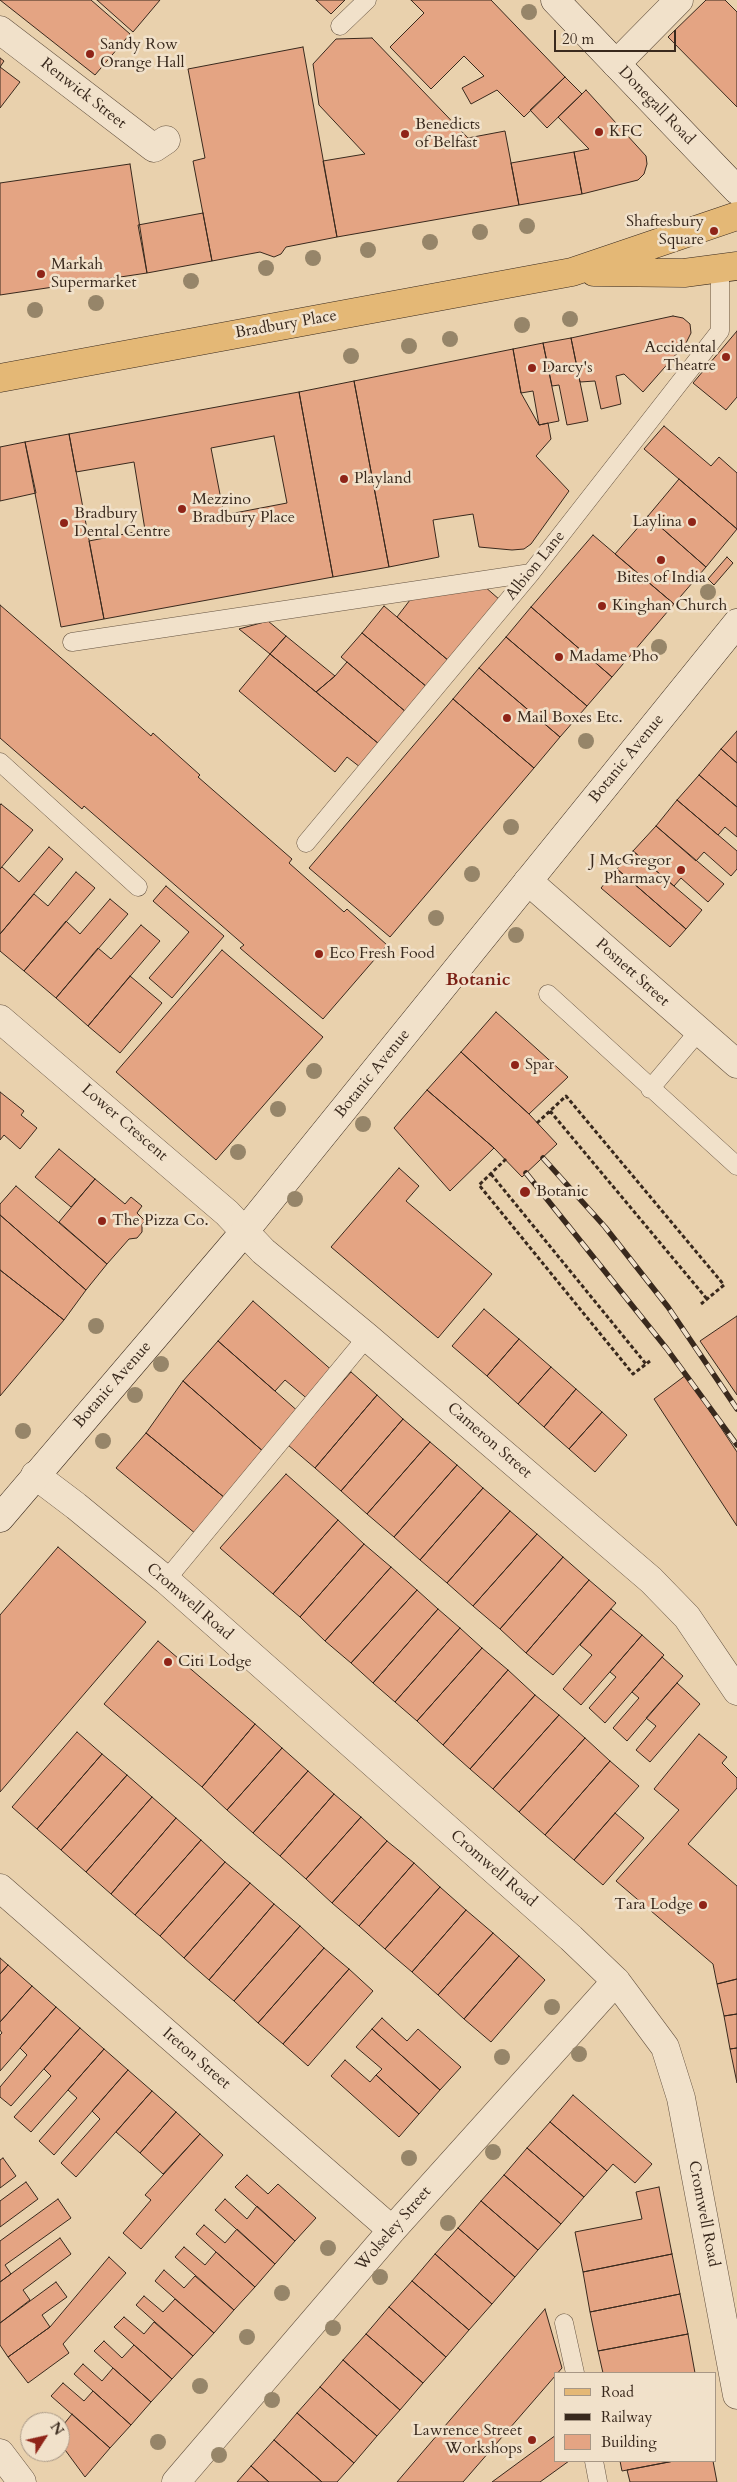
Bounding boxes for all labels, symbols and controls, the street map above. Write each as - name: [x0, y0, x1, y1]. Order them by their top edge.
- scale bar: [557, 20, 680, 52]
- text: 20 m: [562, 29, 594, 49]
- place label: Sandy Row Orange Hall: [100, 35, 185, 73]
- marker: Sandy Row Orange Hall: [84, 48, 96, 60]
- street label: Renwick Street: [36, 55, 130, 133]
- street label: Donegall Road: [614, 63, 698, 149]
- place label: Benedicts of Belfast: [415, 115, 480, 153]
- place label: KFC: [609, 122, 642, 142]
- marker: KFC: [593, 126, 605, 138]
- marker: Benedicts of Belfast: [399, 128, 411, 140]
- place label: Shaftesbury Square: [626, 212, 704, 250]
- marker: Shaftesbury Square: [708, 225, 720, 237]
- place label: Markah Supermarket: [51, 255, 137, 293]
- marker: Markah Supermarket: [35, 268, 47, 280]
- street label: Bradbury Place: [234, 307, 338, 343]
- place label: Accidental Theatre: [645, 338, 716, 376]
- marker: Accidental Theatre: [720, 351, 732, 363]
- place label: Darcy's: [542, 358, 592, 378]
- marker: Darcy's: [526, 362, 538, 374]
- place label: Playland: [354, 469, 411, 489]
- marker: Playland: [338, 473, 350, 485]
- place label: Mezzino Bradbury Place: [192, 490, 295, 528]
- marker: Mezzino Bradbury Place: [176, 503, 188, 515]
- place label: Bradbury Dental Centre: [74, 504, 170, 542]
- place label: Laylina: [632, 512, 682, 532]
- marker: Laylina: [686, 516, 698, 528]
- marker: Bradbury Dental Centre: [58, 517, 70, 529]
- street label: Albion Lane: [502, 528, 570, 604]
- marker: Bites of India: [655, 554, 667, 566]
- place label: Bites of India: [616, 568, 706, 588]
- place label: Kinghan Church: [612, 596, 727, 616]
- marker: Kinghan Church: [596, 600, 608, 612]
- place label: Madame Pho: [569, 647, 658, 667]
- marker: Madame Pho: [553, 651, 565, 663]
- place label: Mail Boxes Etc.: [517, 708, 623, 728]
- street label: Botanic Avenue: [585, 711, 669, 807]
- marker: Mail Boxes Etc.: [501, 712, 513, 724]
- place label: J McGregor Pharmacy: [590, 851, 671, 889]
- marker: J McGregor Pharmacy: [675, 864, 687, 876]
- street label: Posnett Street: [591, 935, 673, 1011]
- place label: Eco Fresh Food: [329, 944, 435, 964]
- marker: Eco Fresh Food: [313, 948, 325, 960]
- district label: Botanic: [446, 970, 510, 992]
- street label: Botanic Avenue: [331, 1026, 415, 1122]
- place label: Spar: [525, 1055, 554, 1075]
- marker: Spar: [509, 1059, 521, 1071]
- street label: Lower Crescent: [77, 1080, 171, 1166]
- place label: Botanic: [536, 1182, 588, 1202]
- marker: Botanic: [518, 1185, 532, 1199]
- place label: The Pizza Co.: [112, 1211, 208, 1231]
- marker: The Pizza Co.: [96, 1215, 108, 1227]
- street label: Botanic Avenue: [70, 1338, 156, 1432]
- street label: Cameron Street: [443, 1399, 535, 1483]
- street label: Cromwell Road: [142, 1559, 236, 1645]
- place label: Citi Lodge: [178, 1652, 252, 1672]
- marker: Citi Lodge: [162, 1656, 174, 1668]
- street label: Cromwell Road: [446, 1826, 540, 1912]
- place label: Tara Lodge: [614, 1895, 693, 1915]
- marker: Tara Lodge: [697, 1899, 709, 1911]
- street label: Ireton Street: [158, 2024, 234, 2094]
- street label: Cromwell Road: [683, 2159, 723, 2269]
- street label: Wolseley Street: [352, 2183, 436, 2275]
- legend: [554, 2372, 717, 2462]
- text: Road: [601, 2382, 634, 2402]
- text: Railway: [601, 2407, 652, 2427]
- north arrow: [20, 2412, 70, 2462]
- text: N: [46, 2418, 68, 2439]
- place label: Lawrence Street Workshops: [413, 2421, 522, 2459]
- text: Building: [601, 2432, 657, 2452]
- marker: Lawrence Street Workshops: [526, 2434, 538, 2446]

